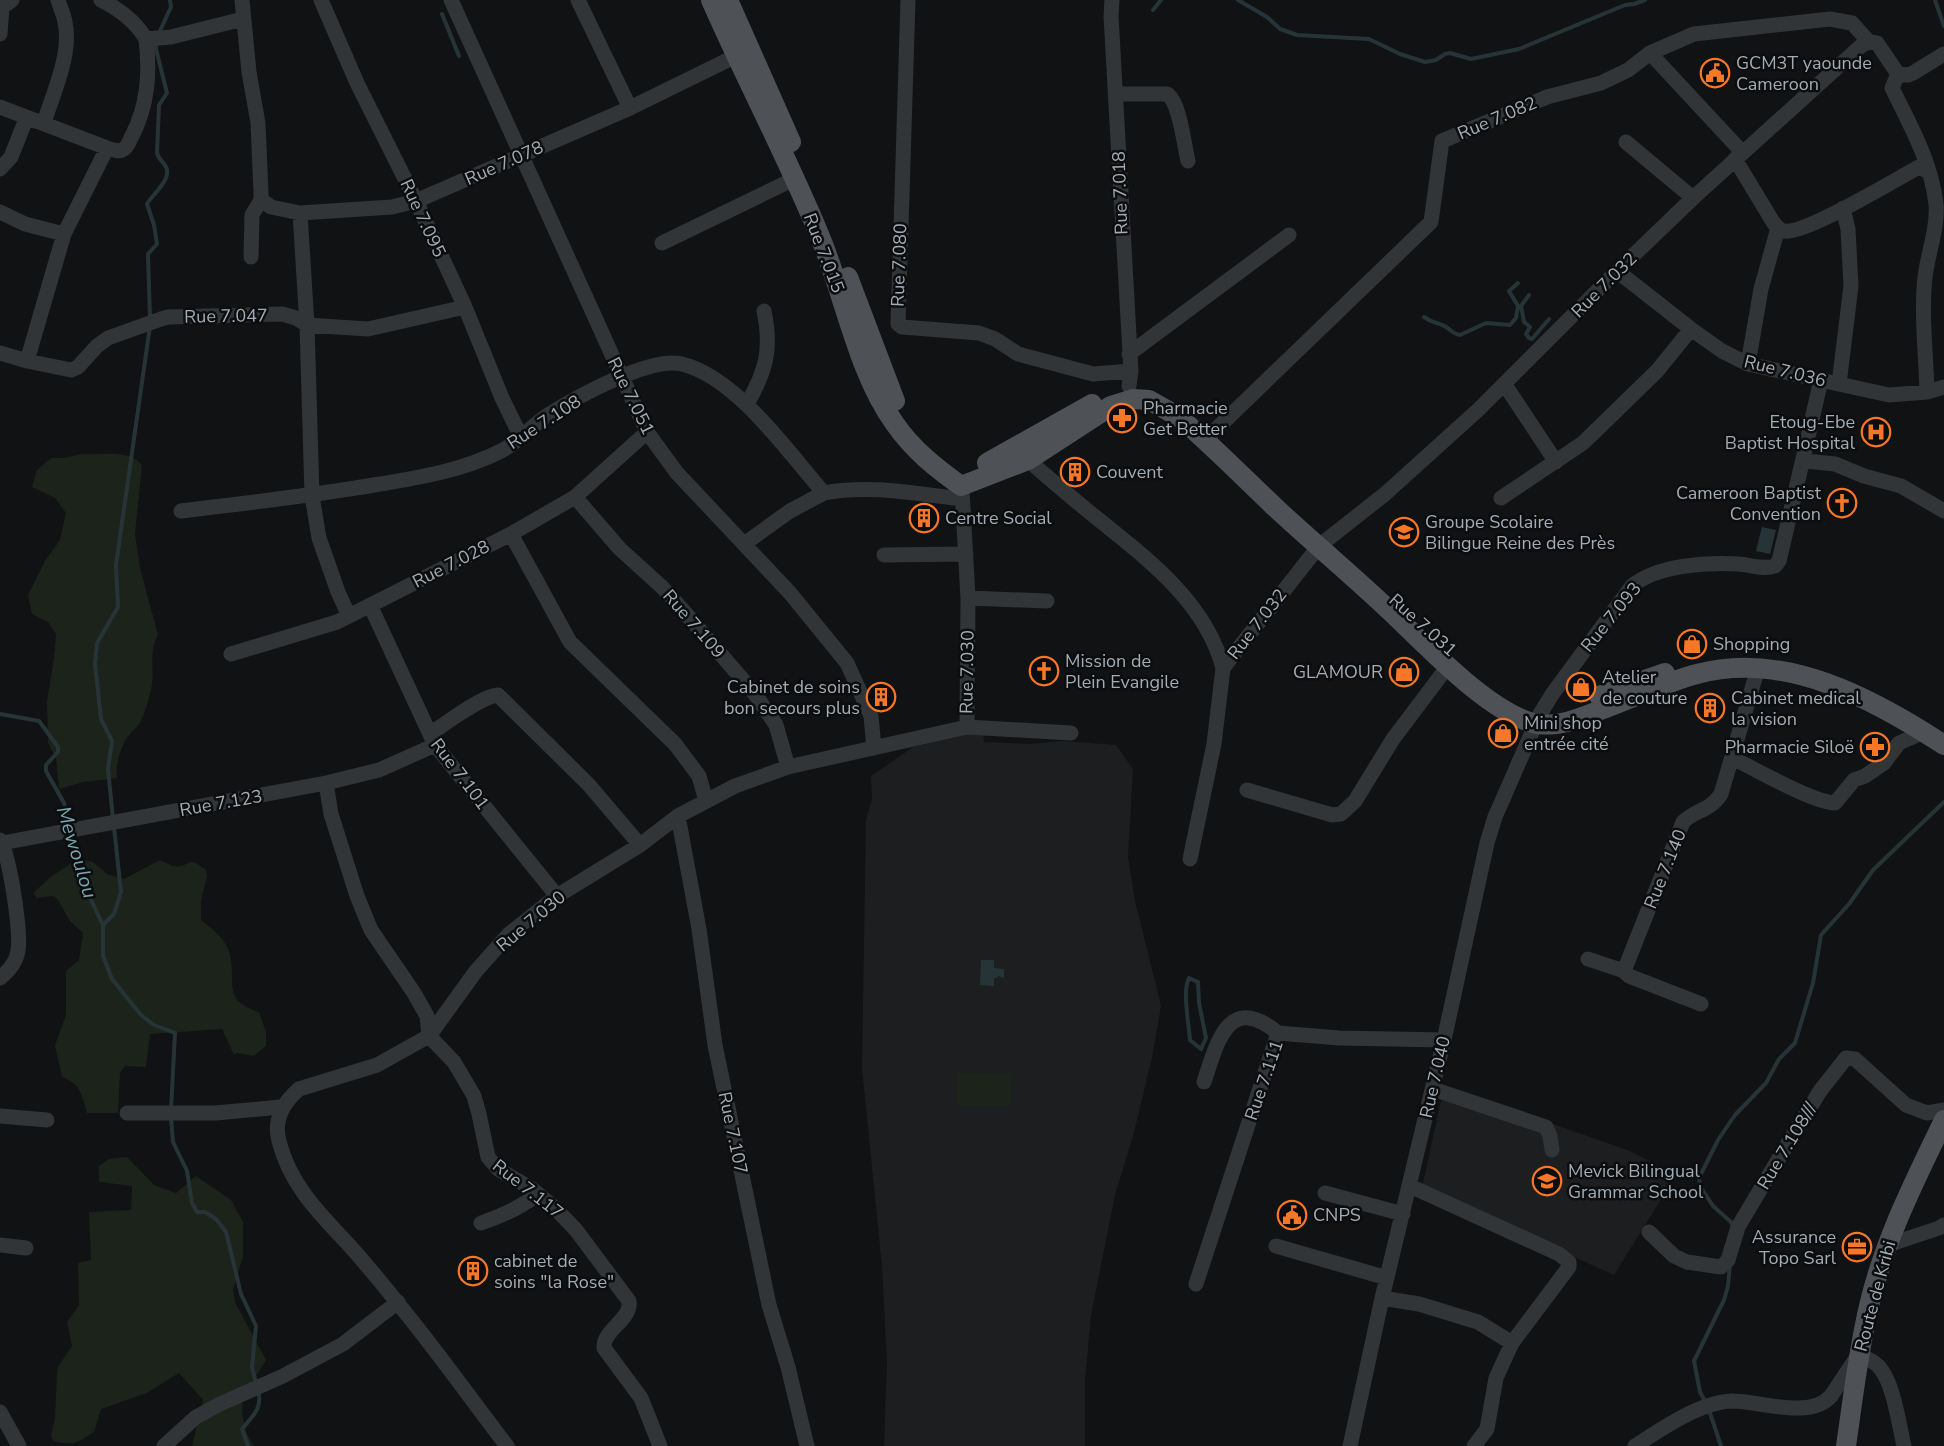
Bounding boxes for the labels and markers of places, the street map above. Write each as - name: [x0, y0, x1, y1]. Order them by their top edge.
- place label: GCM3T yaounde Cameroon: [1736, 51, 1872, 96]
- public building icon: GCM3T yaounde Cameroon: [1699, 57, 1731, 89]
- place label: Pharmacie Get Better: [1143, 396, 1228, 441]
- pharmacy icon: Pharmacie Get Better: [1106, 402, 1138, 434]
- place label: Etoug-Ebe Baptist Hospital: [1725, 410, 1856, 455]
- hospital icon: Etoug-Ebe Baptist Hospital: [1860, 416, 1892, 448]
- building icon: Couvent: [1059, 456, 1091, 488]
- place label: Couvent: [1096, 460, 1164, 484]
- place label: Cameroon Baptist Convention: [1676, 481, 1822, 526]
- church icon: Cameroon Baptist Convention: [1826, 487, 1858, 519]
- building icon: Centre Social: [908, 502, 940, 534]
- place label: Centre Social: [945, 506, 1052, 530]
- place label: Groupe Scolaire Bilingue Reine des Près: [1425, 510, 1615, 555]
- school or university icon: Groupe Scolaire Bilingue Reine des Près: [1388, 516, 1420, 548]
- shop icon: Shopping: [1676, 628, 1708, 660]
- place label: Shopping: [1713, 632, 1790, 656]
- place label: Mission de Plein Evangile: [1065, 649, 1179, 694]
- church icon: Mission de Plein Evangile: [1028, 655, 1060, 687]
- shop icon: GLAMOUR: [1388, 656, 1420, 688]
- place label: GLAMOUR: [1293, 660, 1383, 684]
- place label: Atelier de couture: [1602, 665, 1687, 710]
- shop icon: Atelier de couture: [1565, 671, 1597, 703]
- place label: Cabinet de soins bon secours plus: [724, 675, 860, 720]
- building icon: Cabinet de soins bon secours plus: [865, 681, 897, 713]
- place label: Cabinet medical la vision: [1731, 686, 1861, 731]
- building icon: Cabinet medical la vision: [1694, 692, 1726, 724]
- place label: Mini shop entrée cité: [1524, 711, 1609, 756]
- shop icon: Mini shop entrée cité: [1487, 717, 1519, 749]
- pharmacy icon: Pharmacie Siloë: [1859, 731, 1891, 763]
- place label: Pharmacie Siloë: [1725, 735, 1854, 759]
- place label: Mevick Bilingual Grammar School: [1568, 1159, 1704, 1204]
- school or university icon: Mevick Bilingual Grammar School: [1531, 1165, 1563, 1197]
- public building icon: CNPS: [1276, 1199, 1308, 1231]
- place label: CNPS: [1313, 1203, 1361, 1227]
- place label: Assurance Topo Sarl: [1752, 1225, 1837, 1270]
- office icon: Assurance Topo Sarl: [1841, 1231, 1873, 1263]
- place label: cabinet de soins "la Rose": [494, 1249, 614, 1294]
- building icon: cabinet de soins "la Rose": [457, 1255, 489, 1287]

